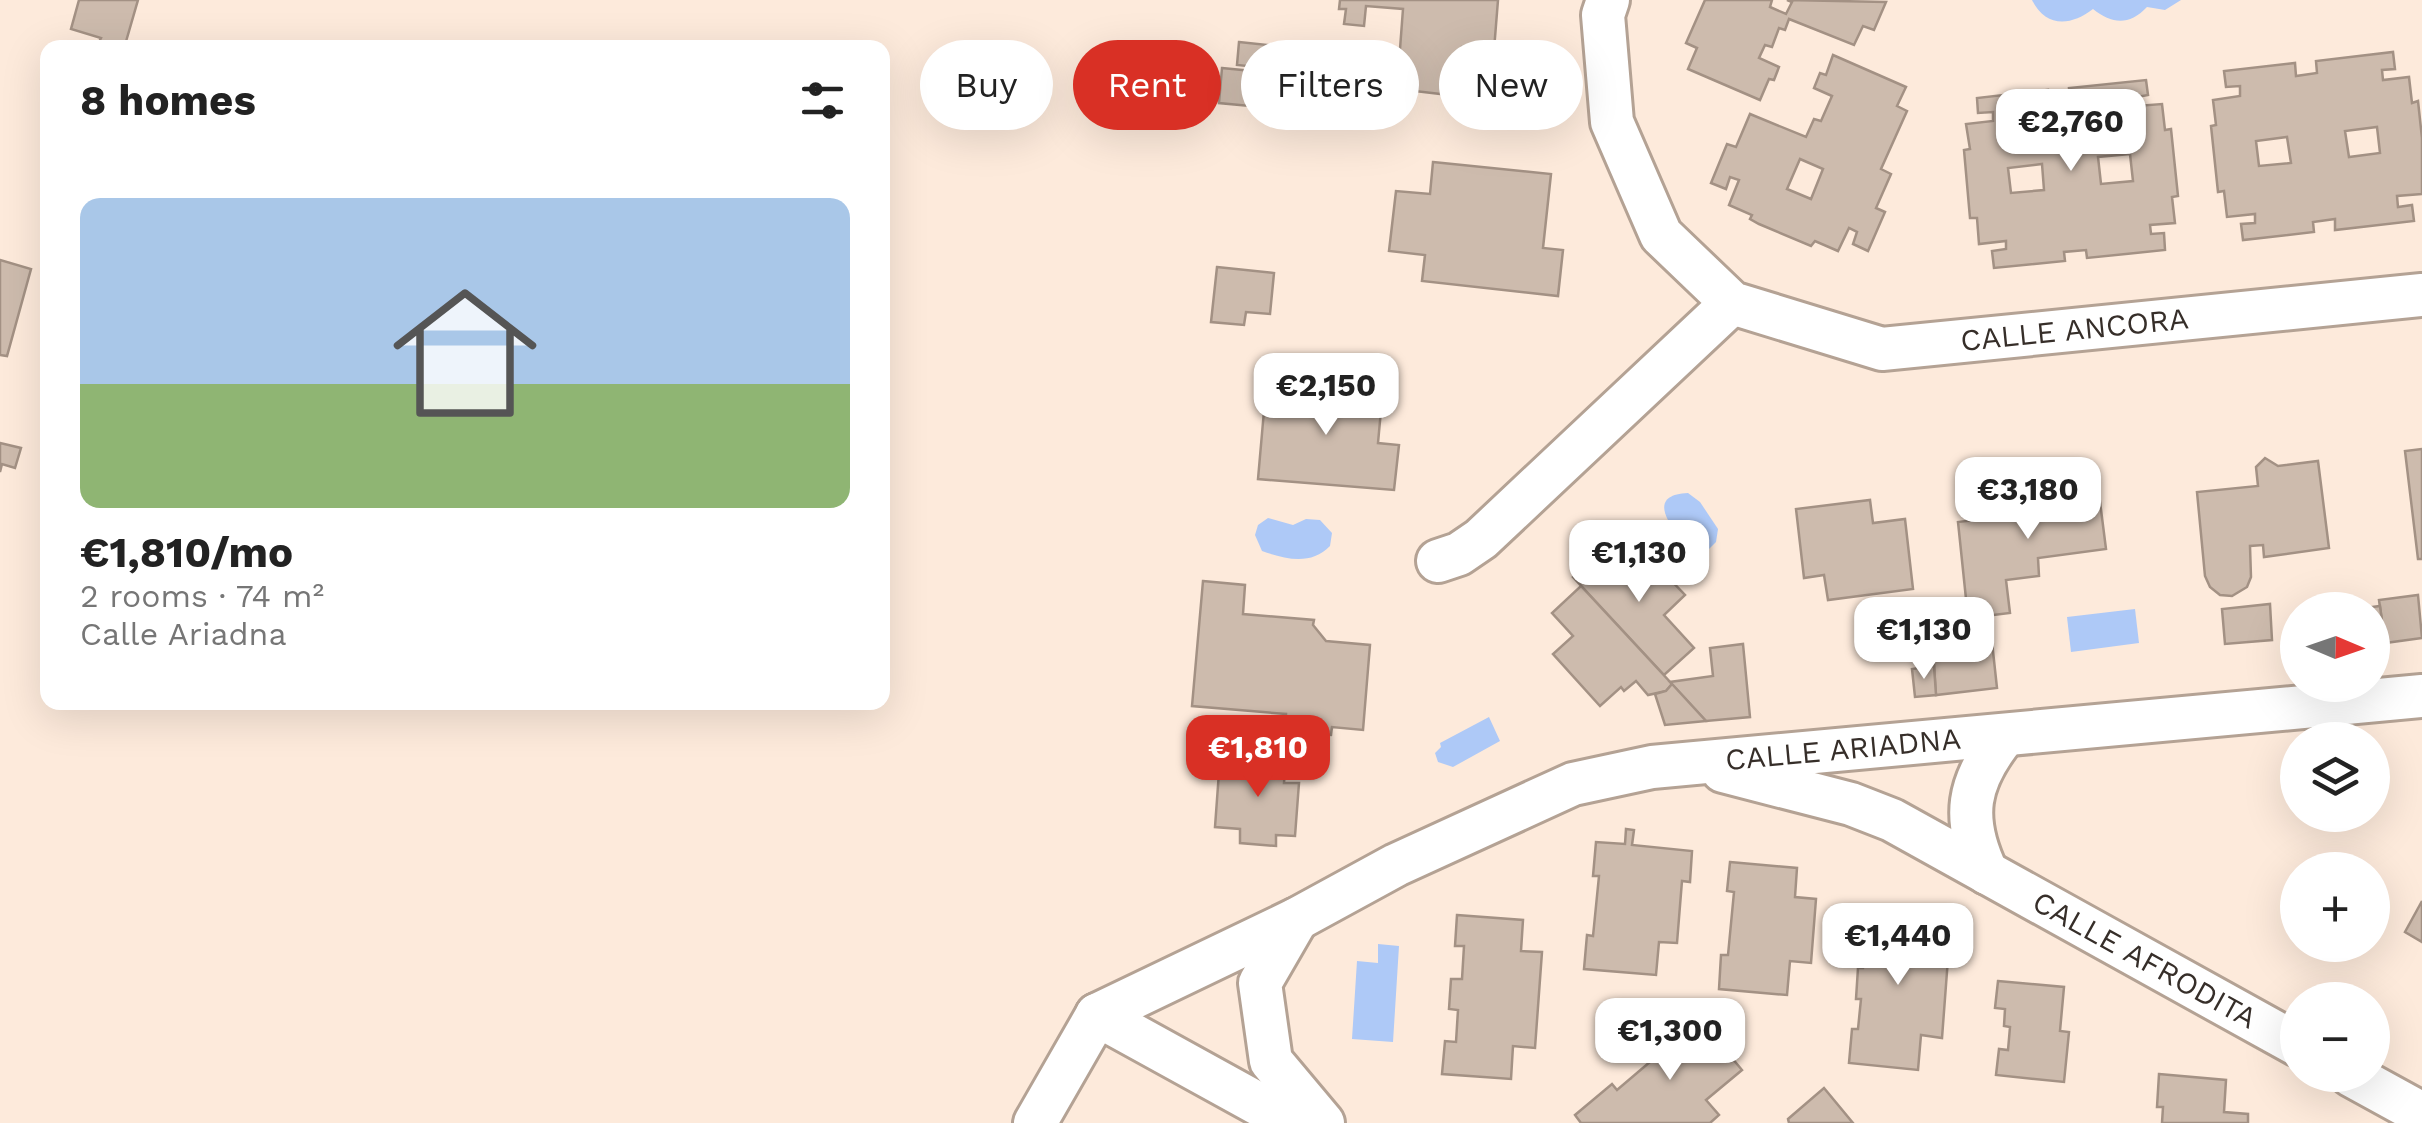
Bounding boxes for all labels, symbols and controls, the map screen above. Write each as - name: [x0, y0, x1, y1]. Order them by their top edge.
- chip: Buy: [920, 40, 1053, 130]
- chip: Rent: [1073, 40, 1221, 130]
- chip: Filters: [1241, 40, 1419, 130]
- chip: New: [1439, 40, 1583, 130]
- icon: filters: [795, 73, 850, 128]
- text: 8 homes: [80, 76, 256, 125]
- pin: €2,760: [1990, 89, 2152, 174]
- text: €2,760: [2018, 102, 2124, 140]
- icon: home: [375, 263, 555, 443]
- street label: CALLE ANCORA: [1959, 300, 2190, 358]
- pin: €2,150: [1245, 353, 1407, 438]
- text: €2,150: [1276, 366, 1376, 404]
- pin: €3,180: [1947, 457, 2109, 542]
- text: €3,180: [1977, 470, 2079, 508]
- pin: €1,130: [1558, 520, 1720, 605]
- text: €1,810/mo: [80, 528, 293, 577]
- text: €1,130: [1591, 533, 1687, 571]
- text: 2 rooms · 74 m²: [80, 577, 324, 615]
- north arrow: [2280, 592, 2390, 702]
- map controls: [2280, 592, 2390, 1092]
- pin: €1,130: [1843, 597, 2005, 682]
- text: €1,130: [1876, 610, 1972, 648]
- text: Calle Ariadna: [80, 615, 287, 653]
- pin: €1,810: [1177, 715, 1339, 800]
- street label: CALLE ARIADNA: [1724, 721, 1963, 777]
- button: layers: [2280, 722, 2390, 832]
- text: €1,810: [1208, 728, 1308, 766]
- button: +: [2280, 852, 2390, 962]
- street label: CALLE AFRODITA: [2027, 884, 2263, 1036]
- pin: €1,440: [1817, 903, 1979, 988]
- text: €1,440: [1844, 916, 1952, 954]
- button: −: [2280, 982, 2390, 1092]
- pin: €1,300: [1589, 998, 1751, 1083]
- text: €1,300: [1617, 1011, 1723, 1049]

